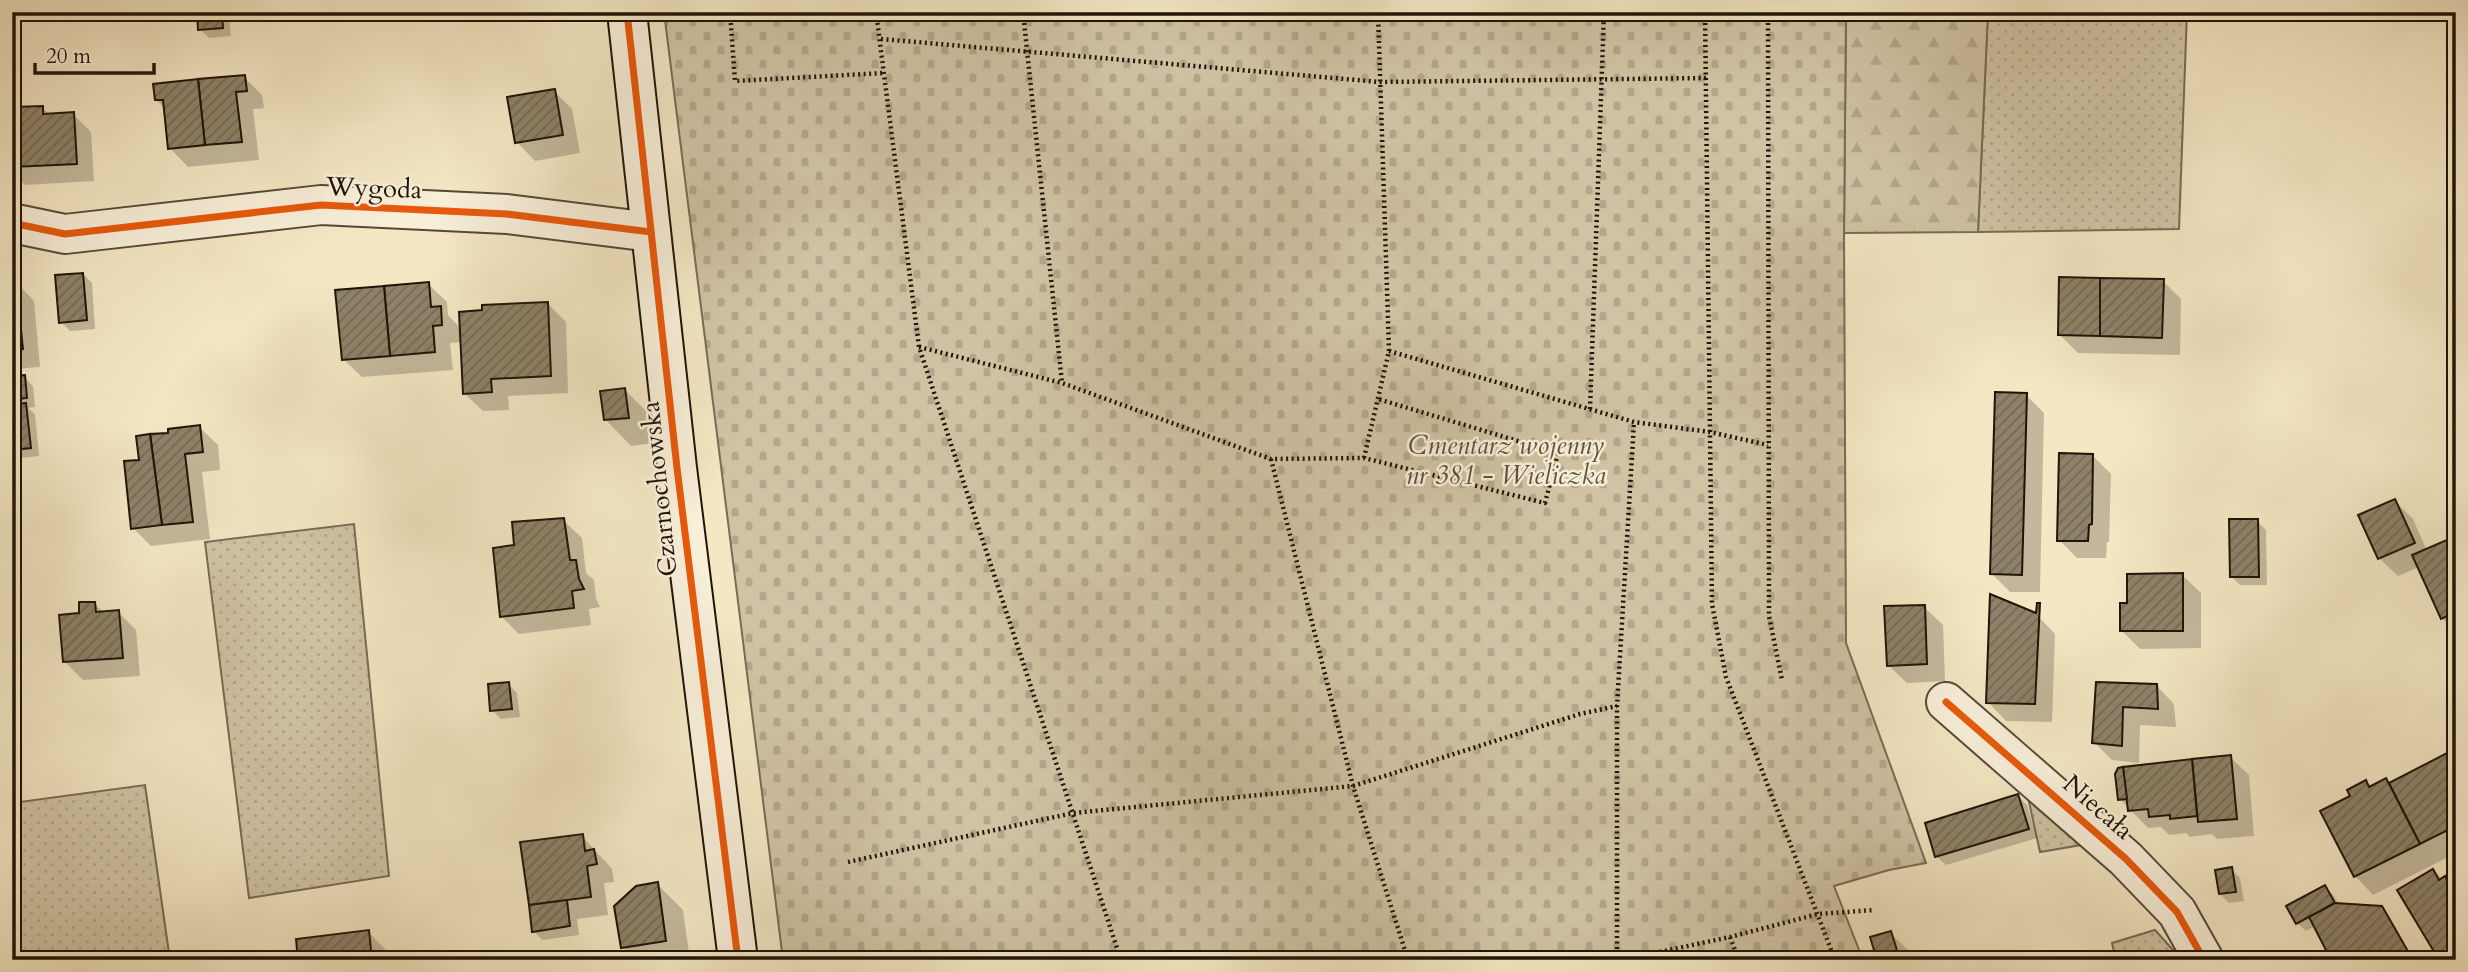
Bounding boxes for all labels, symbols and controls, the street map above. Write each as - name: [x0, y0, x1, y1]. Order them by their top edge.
- scale bar: [35, 32, 154, 76]
- text: 20 m: [46, 42, 91, 71]
- street label: Wygoda: [324, 169, 423, 207]
- street label: Czarnochowska: [632, 400, 686, 578]
- park label: Cmentarz wojenny nr 381 - Wieliczka: [1406, 428, 1606, 493]
- street label: Niecała: [2055, 767, 2141, 847]

